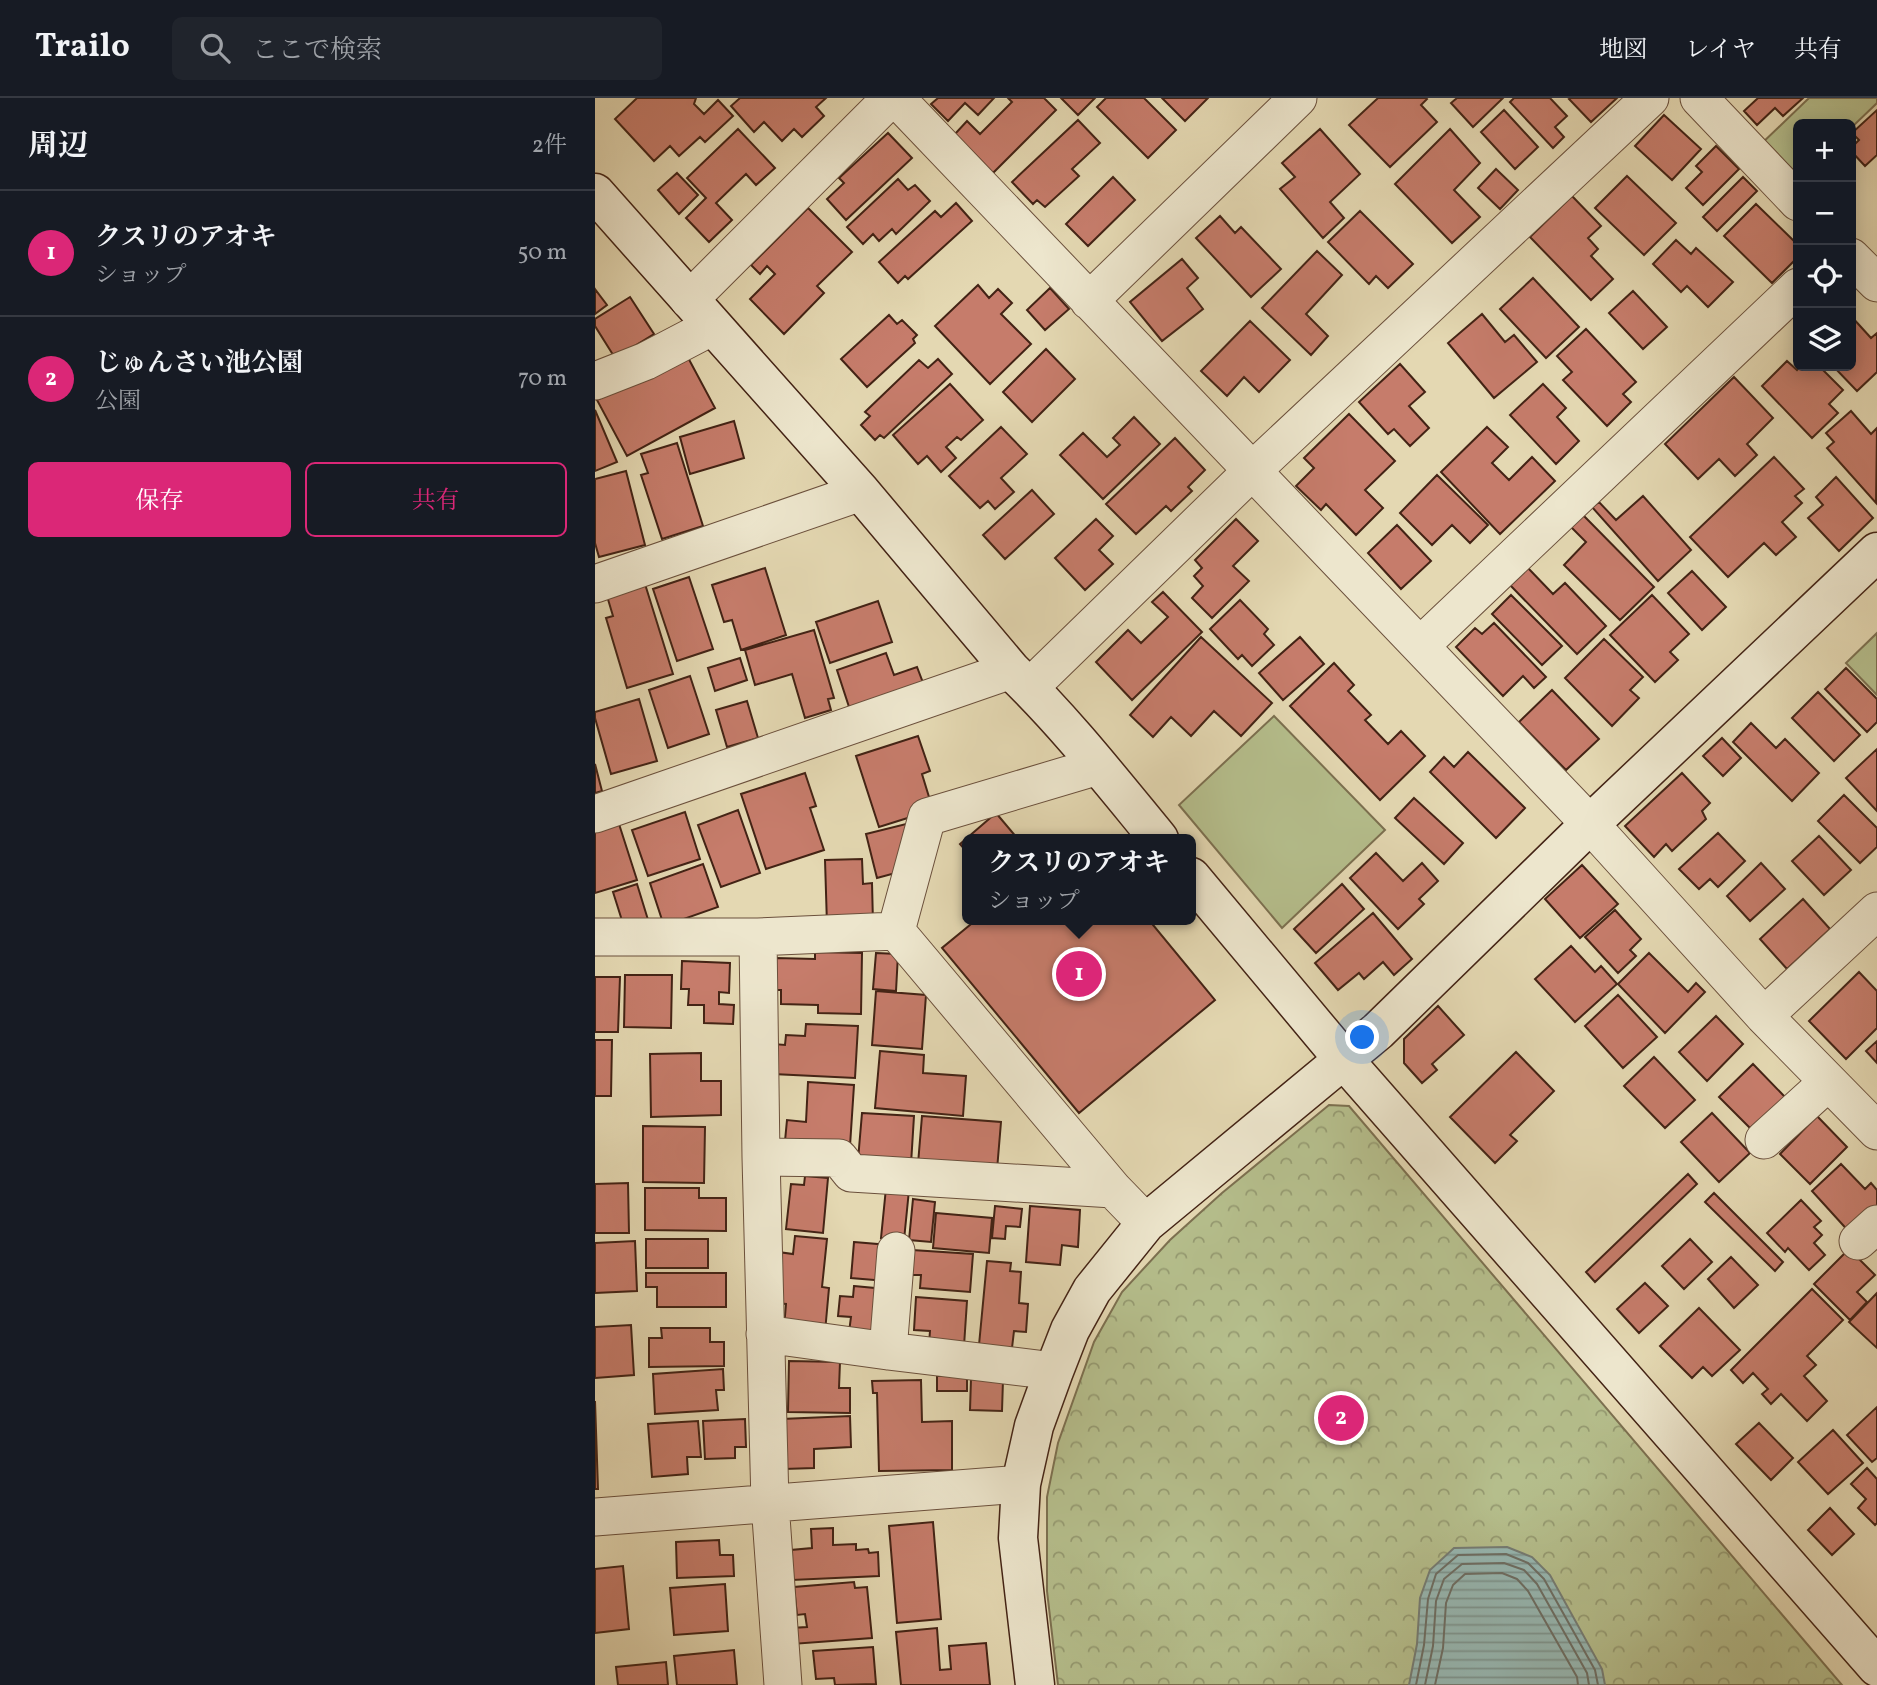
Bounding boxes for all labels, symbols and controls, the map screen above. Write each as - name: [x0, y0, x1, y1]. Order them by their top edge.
- search box: [172, 17, 662, 80]
- text: Trailo: [35, 25, 130, 71]
- icon: search: [196, 29, 234, 67]
- text: ここで検索: [252, 33, 382, 69]
- text: 地図: [1599, 34, 1647, 68]
- text: レイヤ: [1685, 34, 1756, 68]
- text: 共有: [1794, 34, 1842, 68]
- map controls: [1793, 119, 1856, 371]
- button: +: [1793, 119, 1856, 182]
- text: 周辺: [28, 126, 88, 168]
- text: 2件: [532, 130, 567, 162]
- button: −: [1793, 182, 1856, 245]
- text: クスリのアオキ: [95, 220, 276, 256]
- text: 1: [46, 237, 56, 269]
- text: 50 m: [518, 237, 567, 269]
- button: locate: [1793, 245, 1856, 308]
- text: ショップ: [95, 260, 187, 292]
- button: layers: [1793, 308, 1856, 371]
- text: じゅんさい池公園: [95, 346, 303, 382]
- text: 2: [45, 363, 57, 395]
- text: 70 m: [518, 363, 567, 395]
- text: 公園: [95, 386, 141, 418]
- button: 保存: [28, 462, 291, 537]
- button: 共有: [305, 462, 567, 537]
- popup: [962, 834, 1196, 925]
- text: クスリのアオキ: [988, 846, 1170, 882]
- text: ショップ: [988, 886, 1080, 918]
- pin: 1: [1056, 948, 1102, 1000]
- your location: [1345, 1020, 1379, 1054]
- pin: 2: [1318, 1392, 1364, 1444]

